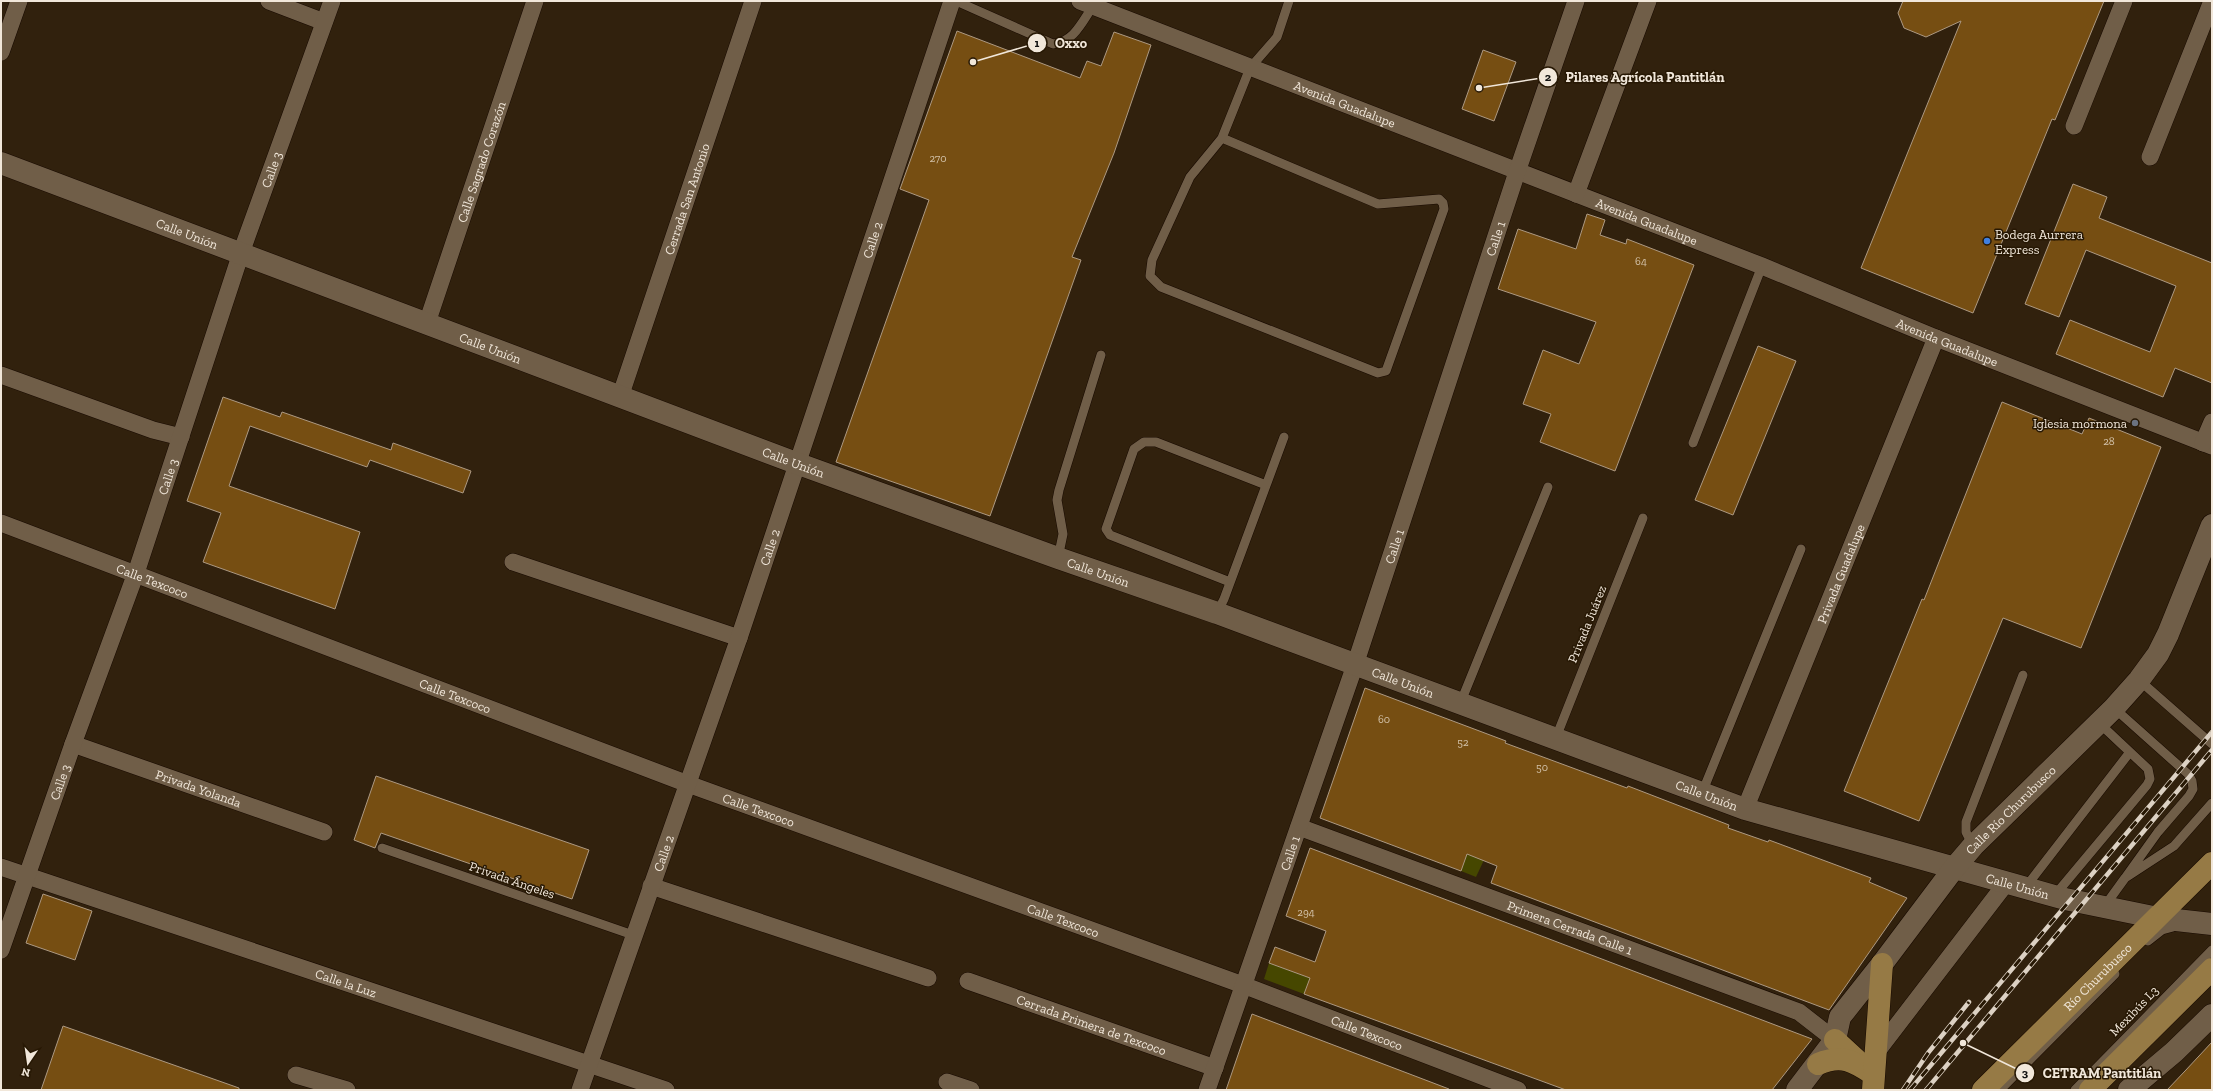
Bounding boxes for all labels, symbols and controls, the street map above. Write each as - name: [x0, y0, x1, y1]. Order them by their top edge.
- callout: Oxxo: [1027, 30, 1095, 56]
- text: Oxxo: [1055, 35, 1088, 52]
- text: 1: [1035, 36, 1040, 50]
- callout: Pilares Agrícola Pantitlán: [1538, 64, 1733, 90]
- text: Pilares Agrícola Pantitlán: [1566, 69, 1725, 86]
- text: 2: [1545, 70, 1552, 84]
- street label: Avenida Guadalupe: [1292, 77, 1398, 130]
- street label: Calle Sagrado Corazón: [454, 99, 508, 224]
- street label: Cerrada San Antonio: [661, 141, 712, 256]
- street label: Calle 3: [258, 150, 284, 189]
- house number: 270: [929, 152, 947, 165]
- street label: Avenida Guadalupe: [1594, 195, 1700, 248]
- street label: Calle Unión: [154, 215, 221, 252]
- street label: Calle 2: [859, 219, 885, 260]
- street label: Calle 1: [1482, 219, 1508, 258]
- place label: Bodega Aurrera Express: [1995, 227, 2084, 257]
- marker: Bodega Aurrera Express: [1982, 236, 1992, 246]
- house number: 64: [1635, 255, 1647, 268]
- street label: Avenida Guadalupe: [1894, 315, 2000, 369]
- street label: Calle Unión: [457, 329, 524, 366]
- place label: Iglesia mormona: [2033, 416, 2128, 431]
- marker: Iglesia mormona: [2130, 418, 2140, 428]
- house number: 28: [2103, 435, 2115, 448]
- street label: Calle Unión: [760, 444, 827, 480]
- street label: Calle 3: [155, 457, 181, 496]
- street label: Privada Guadalupe: [1814, 522, 1867, 625]
- street label: Calle 2: [756, 527, 783, 567]
- street label: Calle 1: [1381, 527, 1407, 566]
- street label: Calle Unión: [1065, 554, 1132, 590]
- street label: Calle Texcoco: [114, 560, 191, 601]
- street label: Privada Juárez: [1565, 583, 1609, 665]
- street label: Calle Unión: [1370, 664, 1437, 701]
- street label: Calle Texcoco: [417, 675, 494, 716]
- house number: 60: [1378, 713, 1390, 726]
- house number: 52: [1457, 736, 1469, 749]
- house number: 50: [1536, 761, 1548, 774]
- street label: Calle 3: [47, 762, 73, 802]
- street label: Calle Río Churubusco: [1962, 762, 2059, 857]
- street label: Privada Yolanda: [154, 766, 244, 810]
- street label: Calle Unión: [1674, 776, 1740, 813]
- street label: Calle Texcoco: [721, 790, 797, 830]
- street label: Calle 2: [650, 833, 677, 873]
- street label: Calle 1: [1277, 834, 1303, 872]
- street label: Privada Ángeles: [467, 858, 557, 902]
- street label: Calle Unión: [1984, 870, 2051, 902]
- street label: Primera Cerrada Calle 1: [1505, 897, 1635, 957]
- street label: Calle Texcoco: [1025, 900, 1102, 940]
- house number: 294: [1297, 906, 1315, 919]
- street label: Río Churubusco: [2060, 940, 2135, 1014]
- street label: Calle la Luz: [314, 965, 379, 1000]
- street label: Mexibús L3: [2106, 983, 2162, 1039]
- street label: Cerrada Primera de Texcoco: [1015, 991, 1169, 1058]
- street label: Calle Texcoco: [1329, 1012, 1405, 1053]
- north arrow: [8, 1043, 48, 1083]
- callout: CETRAM Pantitlán: [2015, 1060, 2169, 1086]
- text: N: [20, 1065, 31, 1080]
- text: CETRAM Pantitlán: [2043, 1065, 2162, 1082]
- text: 3: [2022, 1066, 2029, 1080]

